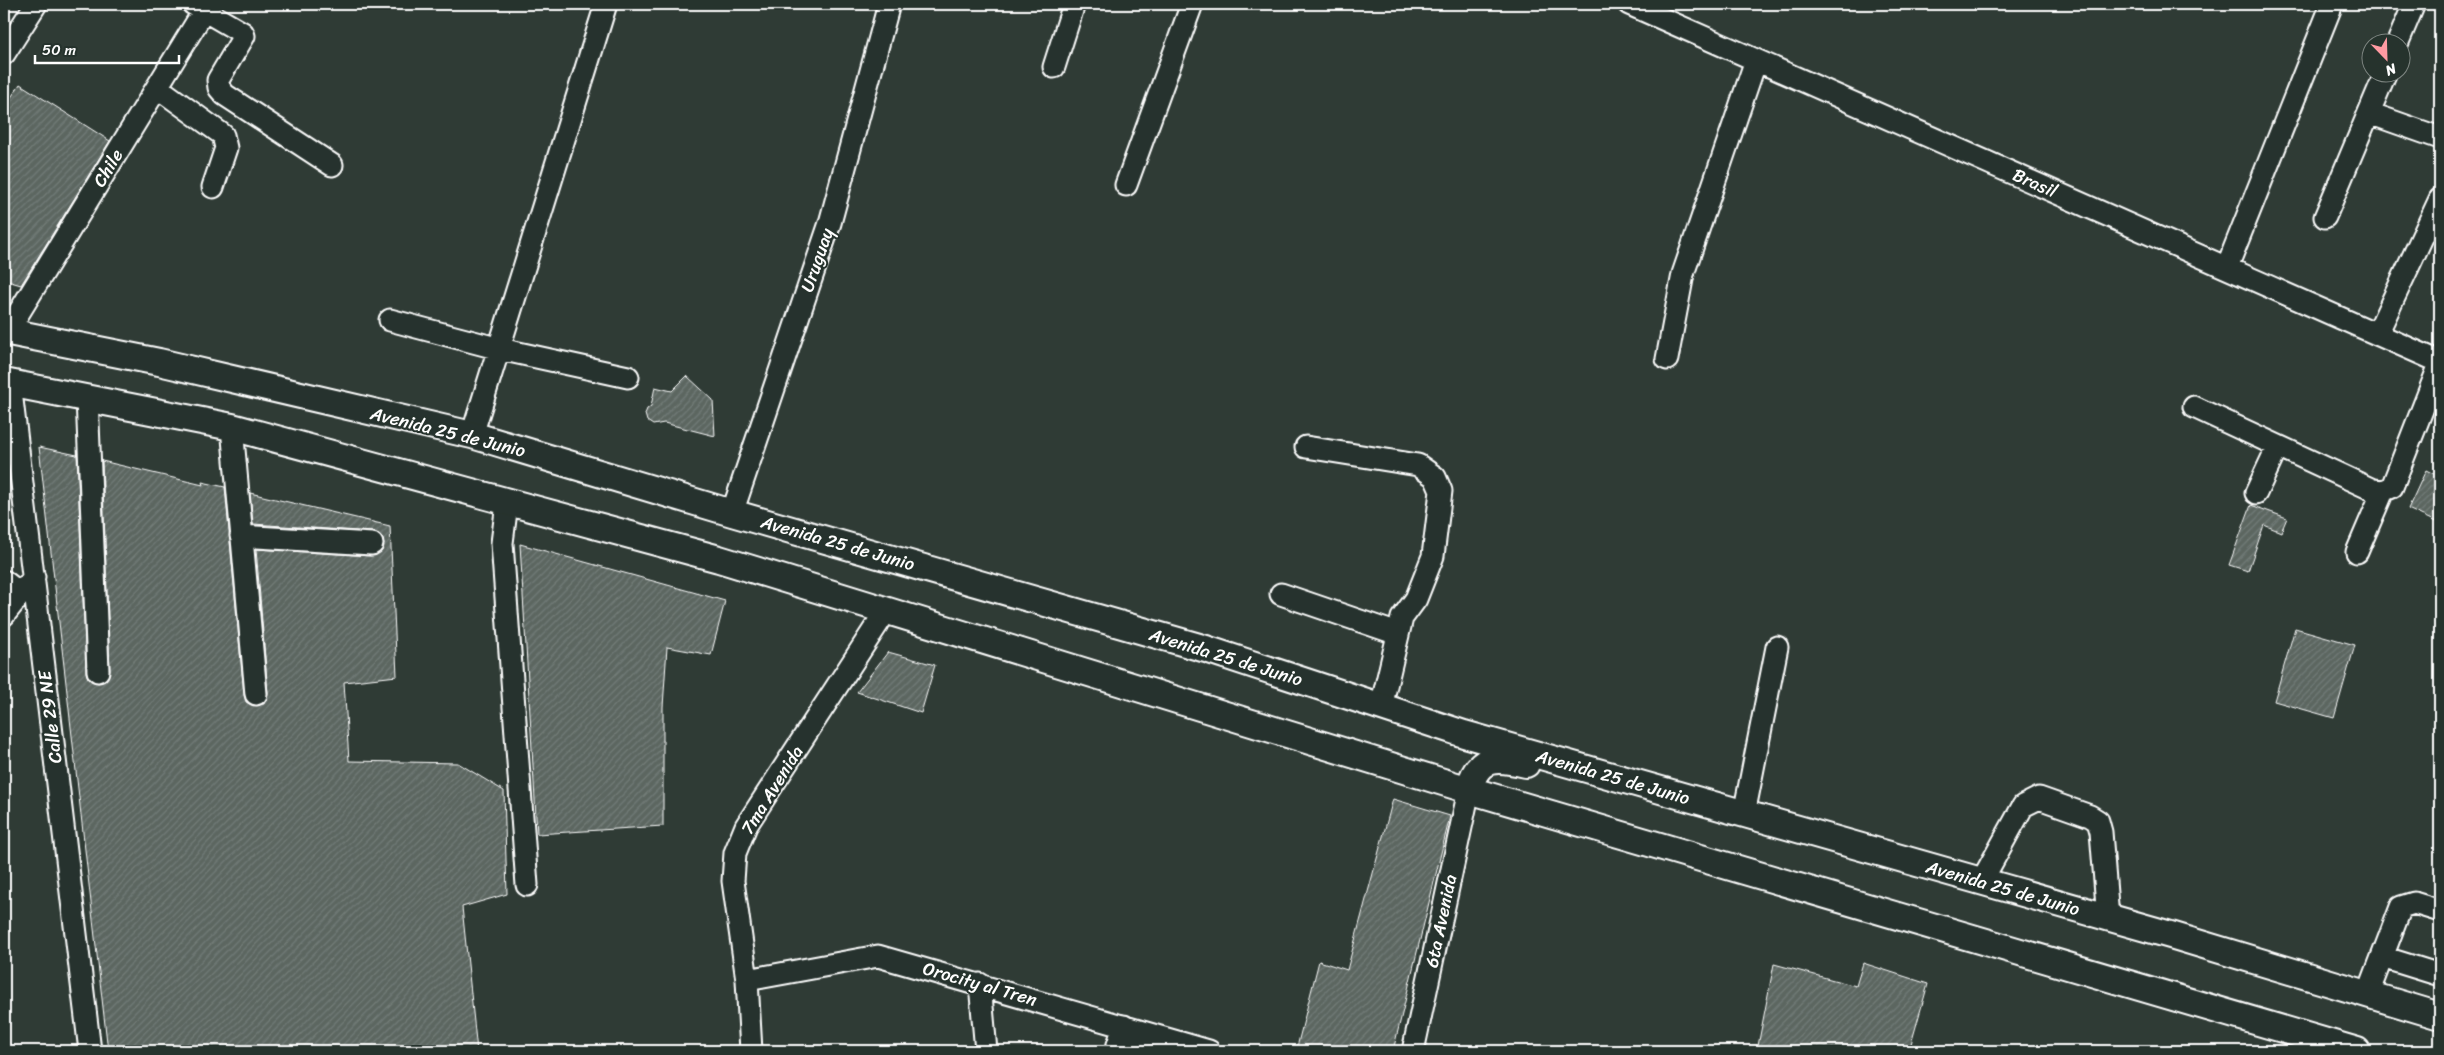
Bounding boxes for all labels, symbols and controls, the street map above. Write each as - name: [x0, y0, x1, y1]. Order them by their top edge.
- scale bar: [35, 32, 179, 64]
- north arrow: [2362, 32, 2412, 82]
- text: 50 m: [42, 37, 77, 63]
- text: N: [2381, 56, 2401, 83]
- street label: Chile: [84, 143, 132, 193]
- street label: Brasil: [2007, 159, 2063, 207]
- street label: Uruguay: [791, 223, 843, 296]
- street label: Avenida 25 de Junio: [366, 397, 529, 467]
- street label: Avenida 25 de Junio: [756, 505, 919, 580]
- street label: Avenida 25 de Junio: [1144, 618, 1307, 695]
- street label: Calle 29 NE: [28, 668, 72, 765]
- street label: 7ma Avenida: [732, 739, 812, 841]
- street label: Avenida 25 de Junio: [1531, 739, 1694, 814]
- street label: Avenida 25 de Junio: [1921, 850, 2084, 925]
- street label: 6ta Avenida: [1416, 871, 1466, 971]
- street label: Orocity al Tren: [919, 952, 1041, 1016]

